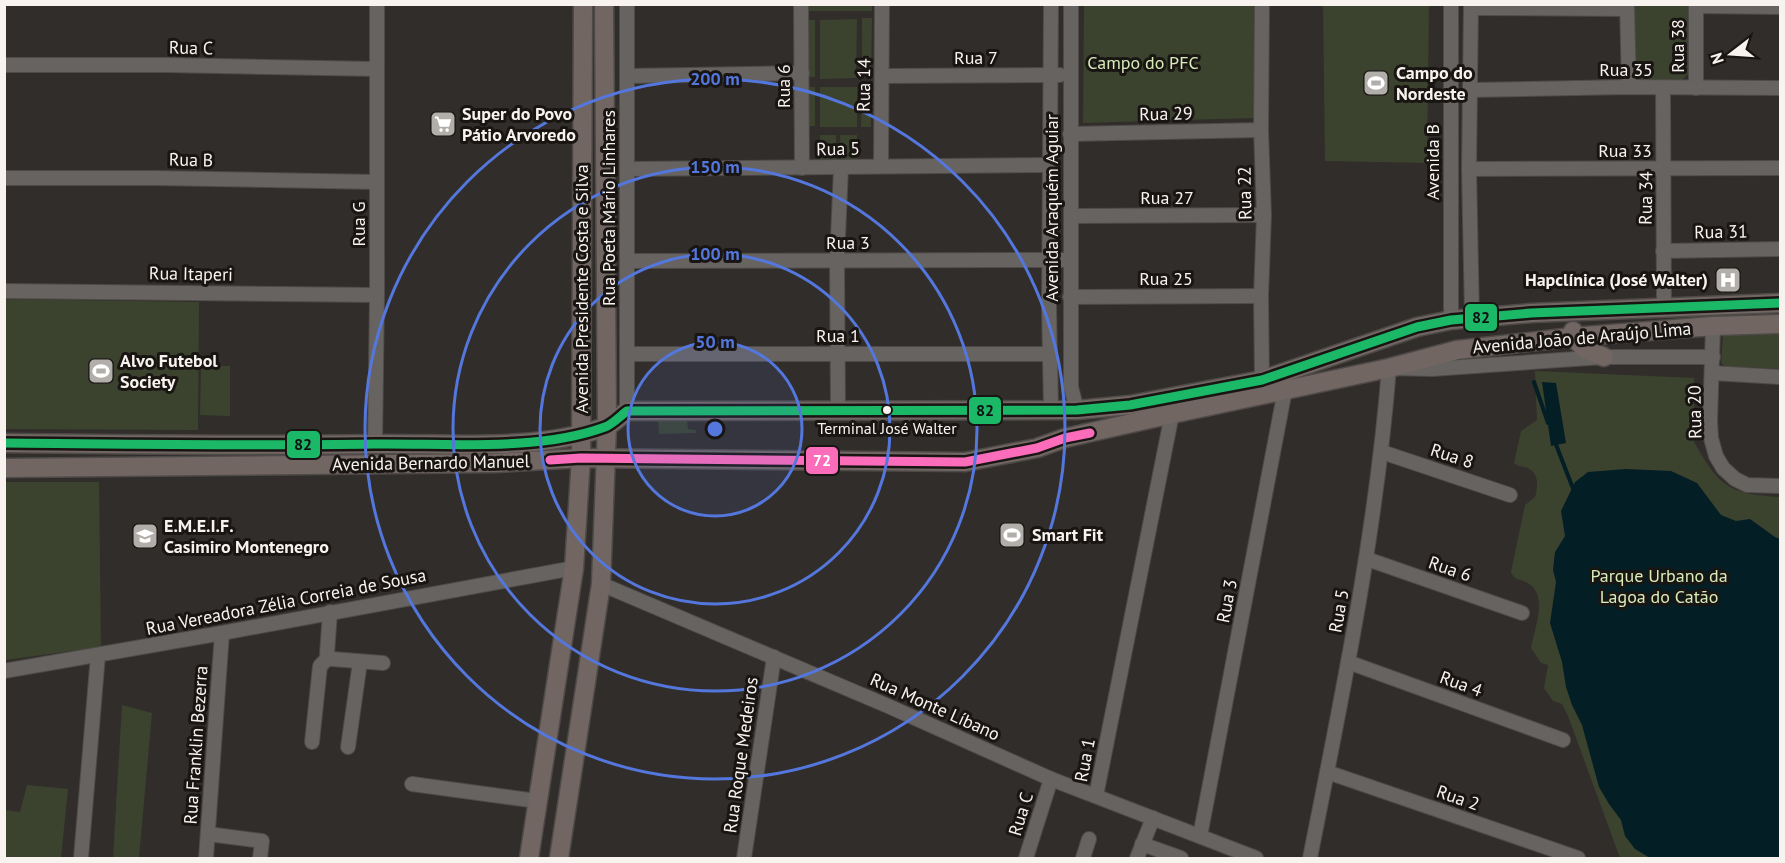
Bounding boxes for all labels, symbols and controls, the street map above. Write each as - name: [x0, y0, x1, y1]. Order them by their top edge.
- street label: Rua 38: [1666, 19, 1689, 73]
- north arrow: [1701, 24, 1761, 84]
- street label: Rua C: [169, 36, 213, 59]
- street label: Rua 7: [954, 46, 998, 69]
- text: N: [1706, 50, 1728, 66]
- park label: Campo do PFC: [1087, 51, 1199, 74]
- street label: Rua 14: [852, 58, 875, 112]
- street label: Rua 35: [1599, 58, 1653, 81]
- place label: Campo do Nordeste: [1396, 61, 1473, 105]
- street label: Rua 6: [772, 64, 795, 108]
- text: 200 m: [690, 67, 740, 90]
- sports icon: Campo do Nordeste: [1361, 68, 1391, 98]
- place label: Super do Povo Pátio Arvoredo: [462, 102, 576, 146]
- street label: Rua 29: [1139, 102, 1193, 125]
- supermarket icon: Super do Povo Pátio Arvoredo: [428, 109, 458, 139]
- street label: Rua Poeta Mário Linhares: [597, 110, 620, 306]
- street label: Avenida Araquém Aguiar: [1040, 114, 1063, 302]
- street label: Avenida B: [1421, 124, 1444, 200]
- street label: Rua 5: [816, 137, 860, 160]
- street label: Rua 33: [1598, 139, 1652, 162]
- street label: Rua B: [169, 148, 213, 171]
- text: 150 m: [690, 155, 740, 178]
- street label: Avenida Presidente Costa e Silva: [570, 164, 593, 414]
- street label: Rua 22: [1233, 166, 1256, 220]
- street label: Rua 34: [1634, 171, 1657, 225]
- street label: Rua 27: [1140, 186, 1194, 209]
- street label: Rua G: [347, 202, 370, 246]
- street label: Rua 31: [1694, 220, 1748, 243]
- street label: Rua 3: [826, 231, 870, 254]
- text: 100 m: [690, 242, 740, 265]
- street label: Rua Itaperi: [149, 261, 233, 286]
- hospital icon: Hapclínica (José Walter): [1713, 265, 1743, 295]
- street label: Rua 25: [1139, 267, 1193, 290]
- place label: Hapclínica (José Walter): [1525, 268, 1708, 291]
- line badge: 82: [1464, 303, 1498, 332]
- text: 82: [1472, 307, 1490, 327]
- street label: Avenida João de Araújo Lima: [1472, 316, 1692, 359]
- street label: Rua 1: [816, 324, 860, 347]
- text: 50 m: [695, 330, 735, 353]
- place label: Alvo Futebol Society: [120, 349, 218, 393]
- sports icon: Alvo Futebol Society: [86, 356, 116, 386]
- street label: Rua 20: [1683, 385, 1706, 439]
- line badge: 82: [968, 396, 1002, 425]
- text: 82: [976, 400, 994, 420]
- marker: Terminal José Walter: [881, 404, 893, 416]
- place label: Terminal José Walter: [817, 418, 957, 438]
- centre of rings: [705, 419, 725, 439]
- line badge: 82: [286, 430, 321, 459]
- text: 82: [294, 434, 312, 454]
- street label: Rua 8: [1428, 438, 1477, 473]
- line badge: 72: [805, 446, 839, 475]
- street label: Avenida Bernardo Manuel: [332, 449, 531, 476]
- text: 72: [813, 450, 831, 470]
- place label: E.M.E.I.F. Casimiro Montenegro: [164, 514, 329, 558]
- sports icon: Smart Fit: [997, 520, 1027, 550]
- school or university icon: E.M.E.I.F. Casimiro Montenegro: [130, 521, 160, 551]
- place label: Smart Fit: [1032, 523, 1104, 546]
- street label: Rua 6: [1426, 551, 1475, 587]
- street label: Rua Vereadora Zélia Correia de Sousa: [144, 563, 428, 640]
- park label: Parque Urbano da Lagoa do Catão: [1590, 564, 1728, 608]
- street label: Rua 3: [1211, 577, 1242, 625]
- street label: Rua 5: [1323, 587, 1354, 634]
- street label: Rua Franklin Bezerra: [178, 665, 213, 825]
- street label: Rua 4: [1437, 665, 1486, 702]
- street label: Rua Monte Líbano: [867, 668, 1004, 745]
- street label: Rua Roque Medeiros: [718, 676, 763, 834]
- street label: Rua 1: [1069, 736, 1100, 784]
- street label: Rua 2: [1434, 780, 1483, 816]
- street label: Rua C: [1003, 789, 1038, 838]

